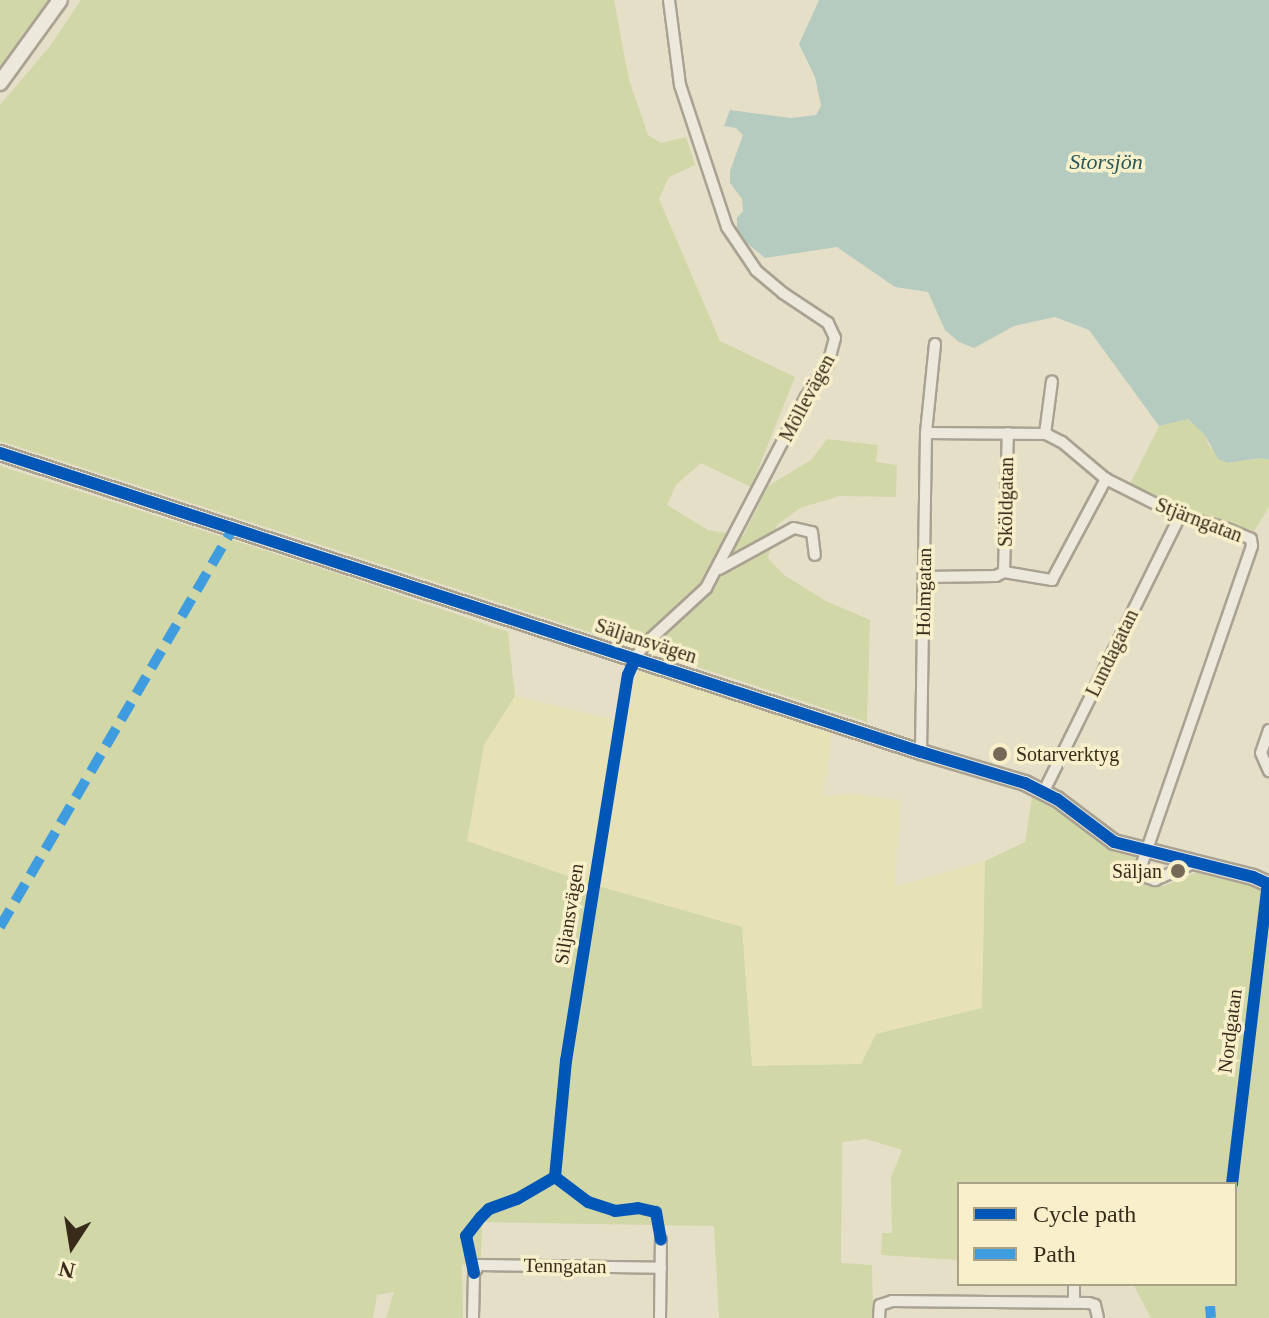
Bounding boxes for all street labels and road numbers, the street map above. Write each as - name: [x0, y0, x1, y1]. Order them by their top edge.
- street label: Möllevägen: [774, 350, 840, 446]
- street label: Sköldgatan: [993, 457, 1019, 547]
- street label: Stjärngatan: [1152, 492, 1246, 548]
- street label: Holmgatan: [911, 547, 937, 637]
- street label: Lundagatan: [1081, 605, 1143, 701]
- street label: Säljansvägen: [592, 613, 700, 669]
- street label: Siljansvägen: [549, 862, 589, 966]
- street label: Nordgatan: [1213, 988, 1247, 1074]
- street label: Tenngatan: [523, 1253, 607, 1279]

